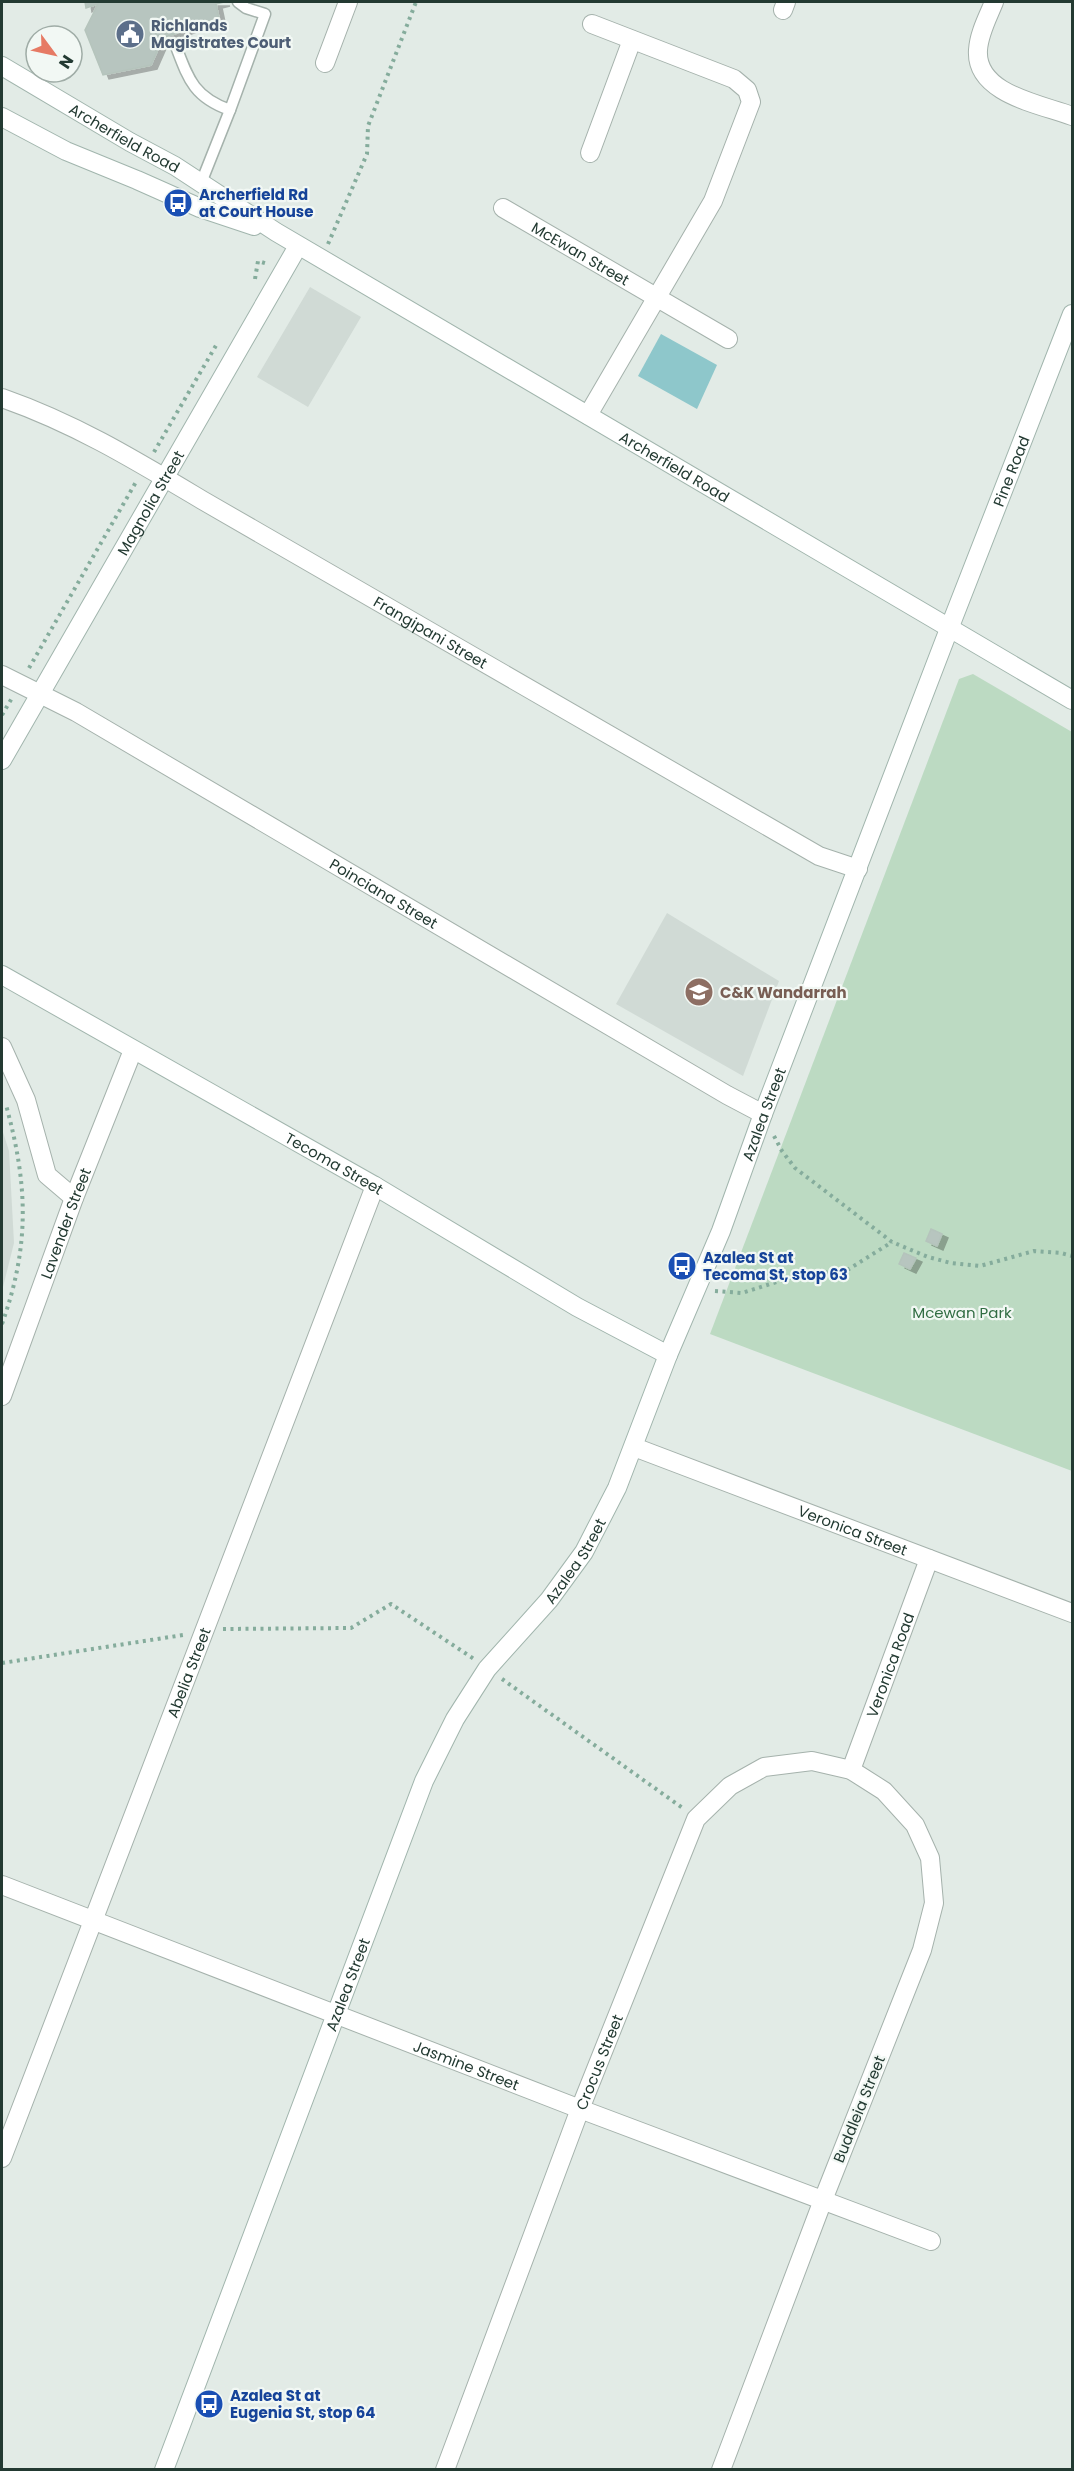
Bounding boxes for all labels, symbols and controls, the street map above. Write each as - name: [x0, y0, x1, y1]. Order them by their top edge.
- place label: Richlands Magistrates Court: [151, 15, 291, 53]
- public building icon: Richlands Magistrates Court: [114, 18, 146, 50]
- north arrow: [24, 24, 84, 84]
- text: N: [53, 51, 79, 73]
- street label: Archerfield Road: [65, 98, 184, 177]
- place label: Archerfield Rd at Court House: [199, 184, 313, 222]
- bus stop icon: Archerfield Rd at Court House: [162, 187, 194, 219]
- street label: McEwan Street: [528, 217, 634, 290]
- street label: Archerfield Road: [616, 426, 734, 507]
- street label: Pine Road: [987, 433, 1034, 509]
- street label: Magnolia Street: [112, 446, 189, 559]
- street label: Frangipani Street: [370, 591, 492, 673]
- street label: Poinciana Street: [326, 853, 442, 933]
- school or university icon: C&K Wandarrah: [683, 976, 715, 1008]
- place label: C&K Wandarrah: [720, 982, 847, 1003]
- street label: Azalea Street: [737, 1064, 790, 1164]
- street label: Tecoma Street: [282, 1127, 388, 1199]
- street label: Lavender Street: [35, 1165, 96, 1282]
- place label: Azalea St at Tecoma St, stop 63: [703, 1247, 848, 1285]
- bus stop icon: Azalea St at Tecoma St, stop 63: [666, 1250, 698, 1282]
- park label: Mcewan Park: [912, 1302, 1012, 1323]
- street label: Veronica Street: [795, 1500, 910, 1560]
- street label: Azalea Street: [539, 1514, 610, 1608]
- street label: Veronica Road: [861, 1610, 919, 1720]
- street label: Abelia Street: [161, 1624, 215, 1721]
- street label: Azalea Street: [320, 1935, 374, 2034]
- street label: Crocus Street: [570, 2011, 627, 2113]
- street label: Jasmine Street: [410, 2035, 522, 2095]
- street label: Buddleia Street: [828, 2052, 890, 2166]
- place label: Azalea St at Eugenia St, stop 64: [230, 2385, 375, 2423]
- bus stop icon: Azalea St at Eugenia St, stop 64: [193, 2388, 225, 2420]

